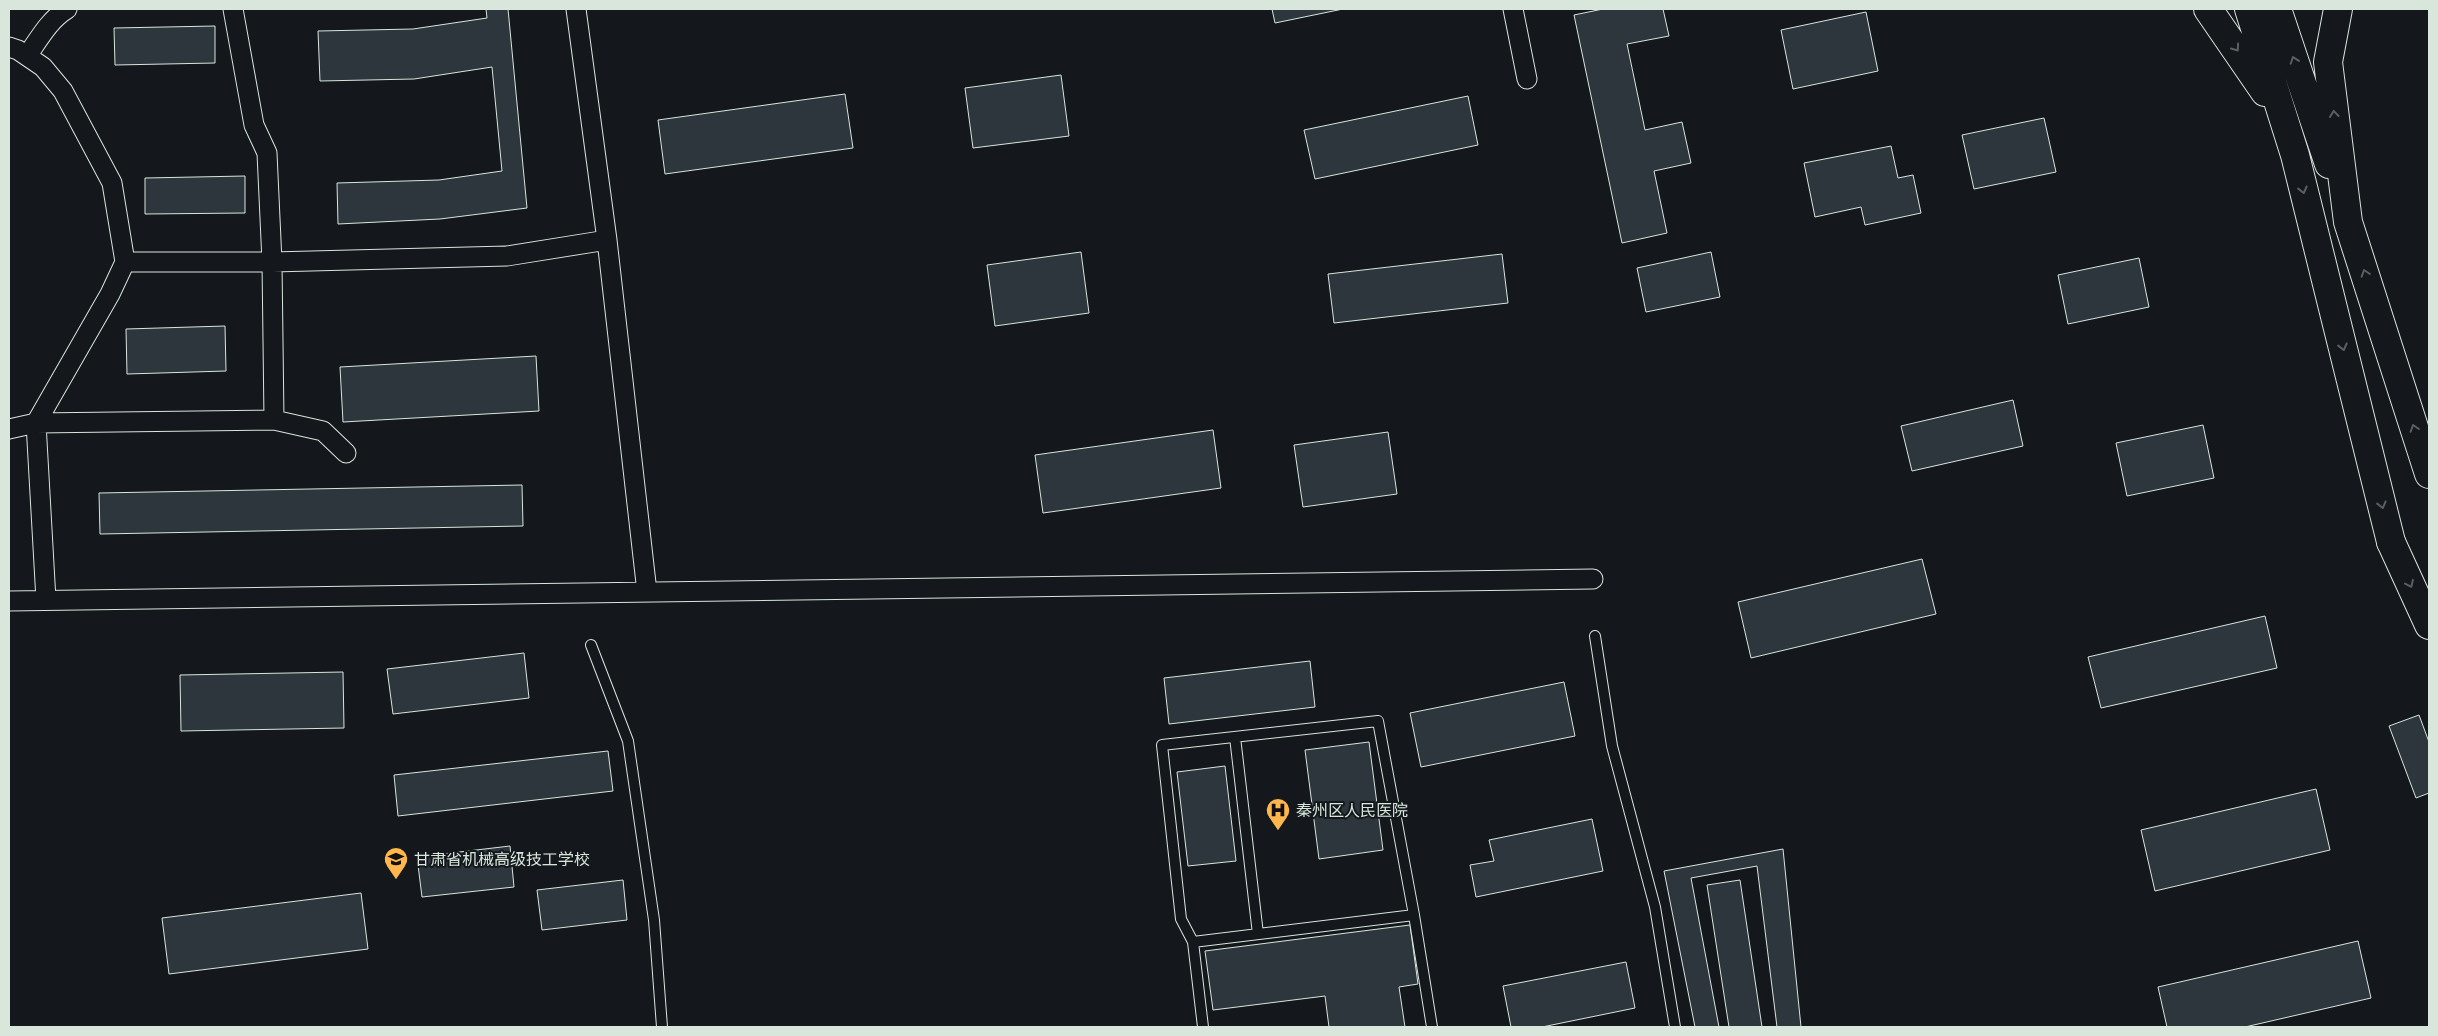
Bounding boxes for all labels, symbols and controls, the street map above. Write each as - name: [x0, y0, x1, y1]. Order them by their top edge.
- one-way arrow: [2230, 42, 2239, 52]
- one-way arrow: [2290, 56, 2300, 64]
- one-way arrow: [2329, 110, 2340, 118]
- one-way arrow: [2297, 185, 2308, 194]
- one-way arrow: [2360, 269, 2370, 278]
- one-way arrow: [2337, 343, 2347, 351]
- one-way arrow: [2410, 424, 2420, 432]
- one-way arrow: [2376, 500, 2387, 509]
- one-way arrow: [2404, 579, 2415, 588]
- hospital icon: 秦州区人民医院: [1265, 797, 1291, 831]
- place label: 秦州区人民医院: [1296, 801, 1408, 820]
- school or university icon: 甘肃省机械高级技工学校: [383, 846, 409, 880]
- place label: 甘肃省机械高级技工学校: [414, 850, 590, 869]

